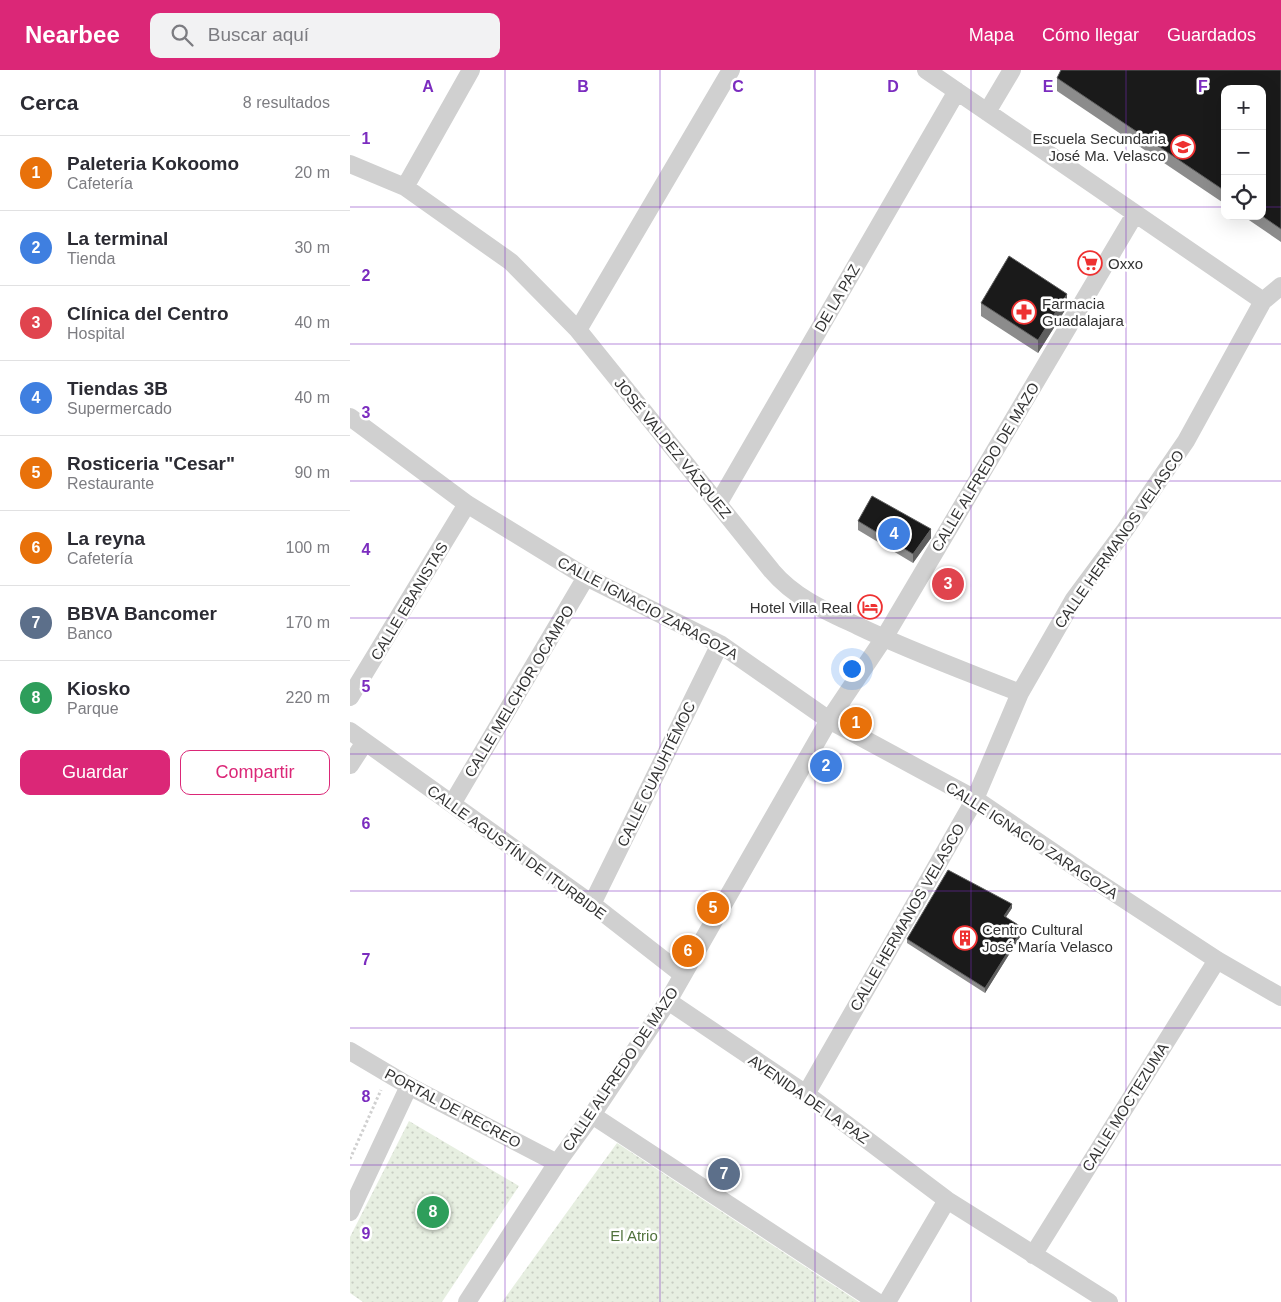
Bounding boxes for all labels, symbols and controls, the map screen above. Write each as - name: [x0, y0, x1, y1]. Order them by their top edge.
- search box: [150, 13, 500, 58]
- text: Nearbee: [25, 21, 120, 48]
- icon: search: [168, 21, 196, 49]
- text: Buscar aquí: [208, 24, 309, 45]
- text: Mapa: [969, 25, 1014, 45]
- text: Cómo llegar: [1042, 25, 1139, 45]
- text: Guardados: [1167, 25, 1256, 45]
- text: A: [422, 78, 434, 95]
- text: B: [577, 78, 589, 95]
- text: C: [732, 78, 744, 95]
- text: D: [887, 78, 899, 95]
- text: E: [1043, 78, 1054, 95]
- text: F: [1198, 78, 1208, 95]
- map controls: [1221, 85, 1266, 220]
- button: +: [1221, 85, 1266, 130]
- text: Cerca: [20, 91, 78, 114]
- text: 8 resultados: [243, 94, 330, 111]
- text: 1: [362, 130, 371, 147]
- place label: Escuela Secundaria José Ma. Velasco: [1033, 130, 1167, 164]
- button: −: [1221, 130, 1266, 175]
- school or university icon: Escuela Secundaria José Ma. Velasco: [1170, 134, 1196, 160]
- text: Paleteria Kokoomo: [67, 153, 239, 174]
- text: 1: [32, 164, 40, 181]
- text: 20 m: [294, 164, 330, 181]
- text: Cafetería: [67, 175, 133, 192]
- button: locate: [1221, 175, 1266, 220]
- text: La terminal: [67, 228, 168, 249]
- text: 2: [32, 239, 40, 256]
- text: 30 m: [294, 239, 330, 256]
- text: Tienda: [67, 250, 115, 267]
- supermarket icon: Oxxo: [1077, 250, 1103, 276]
- place label: Oxxo: [1108, 255, 1143, 272]
- street label: DE LA PAZ: [811, 261, 863, 335]
- text: 2: [362, 267, 371, 284]
- place label: Farmacia Guadalajara: [1042, 295, 1124, 329]
- pharmacy icon: Farmacia Guadalajara: [1011, 299, 1037, 325]
- text: Clínica del Centro: [67, 303, 229, 324]
- text: 3: [32, 314, 40, 331]
- text: 40 m: [294, 314, 330, 331]
- text: Hospital: [67, 325, 125, 342]
- street label: JOSÉ VALDEZ VÁZQUEZ: [611, 374, 735, 522]
- text: Tiendas 3B: [67, 378, 168, 399]
- street label: CALLE ALFREDO DE MAZO: [928, 379, 1042, 555]
- text: 4: [32, 389, 40, 406]
- text: 40 m: [294, 389, 330, 406]
- text: Supermercado: [67, 400, 172, 417]
- text: 3: [362, 404, 371, 421]
- street label: CALLE HERMANOS VELASCO: [1051, 447, 1187, 631]
- text: Rosticeria "Cesar": [67, 453, 235, 474]
- text: 5: [32, 464, 40, 481]
- text: 90 m: [294, 464, 330, 481]
- text: Restaurante: [67, 475, 154, 492]
- pin: 4: [878, 515, 910, 553]
- text: La reyna: [67, 528, 145, 549]
- text: 6: [32, 539, 40, 556]
- text: 100 m: [286, 539, 330, 556]
- street label: CALLE EBANISTAS: [367, 539, 451, 663]
- text: 4: [362, 541, 371, 558]
- text: Cafetería: [67, 550, 133, 567]
- street label: CALLE IGNACIO ZARAGOZA: [555, 553, 741, 663]
- pin: 3: [932, 565, 964, 603]
- hotel icon: Hotel Villa Real: [857, 594, 883, 620]
- place label: Hotel Villa Real: [750, 599, 852, 616]
- street label: CALLE MELCHOR OCAMPO: [461, 602, 577, 780]
- text: BBVA Bancomer: [67, 603, 217, 624]
- text: 7: [32, 614, 40, 631]
- text: 170 m: [286, 614, 330, 631]
- text: Banco: [67, 625, 112, 642]
- your location: [839, 656, 865, 682]
- text: Kiosko: [67, 678, 130, 699]
- text: 5: [362, 678, 371, 695]
- text: 8: [32, 689, 40, 706]
- text: 220 m: [286, 689, 330, 706]
- street label: CALLE CUAUHTÉMOC: [613, 699, 699, 849]
- text: Parque: [67, 700, 119, 717]
- pin: 1: [840, 704, 872, 742]
- pin: 2: [810, 747, 842, 785]
- button: Guardar: [20, 750, 170, 795]
- button: Compartir: [180, 750, 330, 795]
- street label: CALLE IGNACIO ZARAGOZA: [943, 778, 1121, 902]
- street label: CALLE AGUSTÍN DE ITURBIDE: [424, 781, 610, 923]
- text: 6: [362, 815, 371, 832]
- street label: CALLE HERMANOS VELASCO: [846, 820, 968, 1014]
- pin: 5: [697, 889, 729, 927]
- place label: Centro Cultural José María Velasco: [982, 921, 1113, 955]
- building icon: Centro Cultural José María Velasco: [952, 925, 978, 951]
- pin: 6: [672, 932, 704, 970]
- text: 7: [362, 951, 371, 968]
- street label: CALLE ALFREDO DE MAZO: [559, 984, 681, 1154]
- street label: CALLE MOCTEZUMA: [1078, 1040, 1172, 1174]
- street label: AVENIDA DE LA PAZ: [746, 1051, 872, 1147]
- street label: PORTAL DE RECREO: [382, 1065, 524, 1151]
- text: 8: [362, 1088, 371, 1105]
- pin: 7: [708, 1155, 740, 1193]
- pin: 8: [417, 1193, 449, 1231]
- text: 9: [362, 1225, 371, 1242]
- park label: El Atrio: [610, 1227, 658, 1244]

